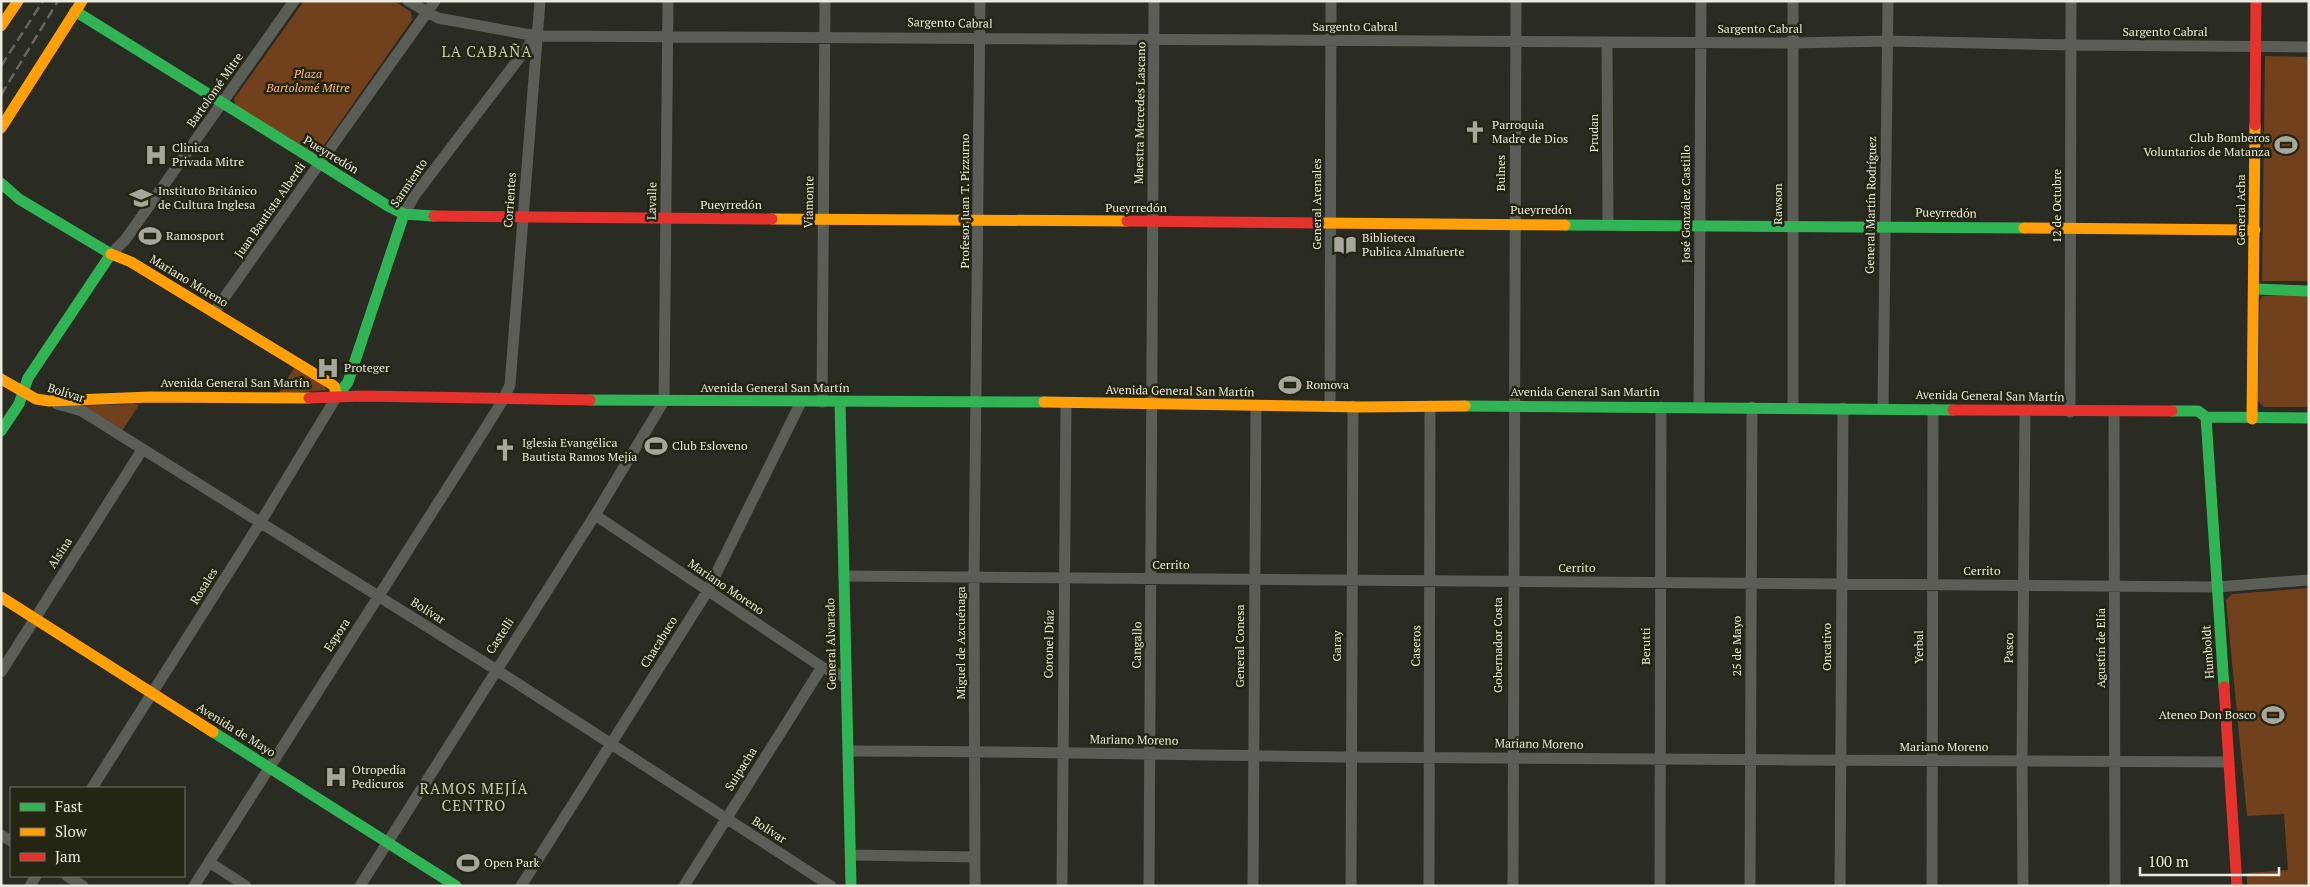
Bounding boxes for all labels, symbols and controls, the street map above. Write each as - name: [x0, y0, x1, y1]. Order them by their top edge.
- street label: Sargento Cabral: [907, 14, 993, 31]
- street label: Sargento Cabral: [1312, 19, 1398, 34]
- street label: Sargento Cabral: [1717, 21, 1803, 36]
- street label: Sargento Cabral: [2122, 24, 2208, 39]
- district label: LA CABAÑA: [441, 41, 533, 61]
- street label: Maestra Mercedes Lascano: [1131, 41, 1148, 184]
- street label: Bartolomé Mitre: [183, 49, 246, 130]
- park label: Plaza Bartolomé Mitre: [265, 66, 350, 95]
- street label: Prudan: [1586, 114, 1601, 152]
- place label: Parroquia Madre de Dios: [1492, 117, 1568, 146]
- church icon: Parroquia Madre de Dios: [1462, 119, 1488, 145]
- place label: Club Bomberos Voluntarios de Matanza: [2144, 130, 2270, 159]
- street label: Pueyrredón: [301, 132, 362, 177]
- sports icon: Club Bomberos Voluntarios de Matanza: [2273, 132, 2299, 158]
- street label: Profesor Juan T. Pizzurno: [957, 133, 972, 268]
- street label: General Martín Rodríguez: [1862, 136, 1879, 274]
- place label: Clinica Privada Mitre: [172, 140, 244, 169]
- hospital icon: Clinica Privada Mitre: [143, 142, 169, 168]
- street label: José González Castillo: [1678, 145, 1693, 263]
- street label: Sarmiento: [387, 155, 430, 210]
- street label: Bulnes: [1493, 155, 1508, 191]
- street label: General Arenales: [1309, 158, 1324, 250]
- street label: Juan Bautista Alberdi: [231, 159, 308, 260]
- street label: 12 de Octubre: [2049, 169, 2064, 243]
- street label: Corrientes: [500, 172, 519, 228]
- street label: General Acha: [2233, 175, 2248, 245]
- street label: Viamonte: [801, 176, 816, 228]
- street label: Lavalle: [644, 182, 659, 220]
- place label: Instituto Británico de Cultura Inglesa: [158, 183, 257, 212]
- street label: Rawson: [1770, 183, 1785, 225]
- school or university icon: Instituto Británico de Cultura Inglesa: [128, 185, 154, 211]
- street label: Pueyrredón: [700, 197, 762, 212]
- street label: Pueyrredón: [1105, 200, 1167, 215]
- street label: Pueyrredón: [1510, 202, 1572, 217]
- street label: Pueyrredón: [1915, 204, 1977, 221]
- sports icon: Ramosport: [137, 223, 163, 249]
- place label: Ramosport: [166, 228, 225, 243]
- place label: Biblioteca Publica Almafuerte: [1362, 230, 1464, 259]
- library icon: Biblioteca Publica Almafuerte: [1332, 232, 1358, 258]
- street label: Mariano Moreno: [147, 251, 232, 310]
- hospital icon: Proteger: [315, 355, 341, 381]
- place label: Proteger: [344, 360, 390, 375]
- sports icon: Romova: [1277, 372, 1303, 398]
- street label: Avenida General San Martín: [160, 375, 310, 390]
- place label: Romova: [1306, 377, 1349, 392]
- street label: Bolívar: [46, 380, 87, 405]
- street label: Avenida General San Martín: [700, 380, 850, 395]
- street label: Avenida General San Martín: [1105, 382, 1255, 399]
- street label: Avenida General San Martín: [1510, 384, 1660, 399]
- street label: Avenida General San Martín: [1915, 387, 2065, 404]
- sports icon: Club Esloveno: [643, 433, 669, 459]
- place label: Iglesia Evangélica Bautista Ramos Mejía: [522, 435, 637, 464]
- church icon: Iglesia Evangélica Bautista Ramos Mejía: [492, 437, 518, 463]
- place label: Club Esloveno: [672, 438, 748, 453]
- street label: Alsina: [44, 534, 75, 571]
- street label: Mariano Moreno: [685, 556, 768, 618]
- street label: Cerrito: [1152, 557, 1190, 572]
- street label: Cerrito: [1558, 560, 1596, 575]
- street label: Cerrito: [1963, 563, 2001, 578]
- street label: Rosales: [187, 565, 221, 607]
- street label: Miguel de Azcuénaga: [953, 586, 968, 700]
- street label: Bolívar: [408, 594, 449, 627]
- street label: General Alvarado: [822, 597, 839, 690]
- street label: Gobernador Costa: [1490, 597, 1505, 693]
- street label: General Conesa: [1232, 604, 1247, 688]
- street label: Agustín de Elía: [2093, 608, 2108, 688]
- street label: Coronel Díaz: [1040, 609, 1057, 679]
- street label: Chacabuco: [637, 613, 680, 670]
- street label: Castelli: [482, 614, 517, 657]
- street label: Espora: [320, 615, 353, 654]
- street label: 25 de Mayo: [1729, 616, 1744, 676]
- street label: Cangallo: [1129, 621, 1144, 669]
- street label: Oncativo: [1819, 623, 1834, 671]
- street label: Humboldt: [2198, 624, 2217, 679]
- street label: Caseros: [1408, 625, 1423, 667]
- street label: Berutti: [1638, 627, 1653, 665]
- street label: Garay: [1329, 630, 1344, 662]
- street label: Yerbal: [1911, 630, 1926, 664]
- street label: Pasco: [2001, 632, 2016, 663]
- street label: Avenida de Mayo: [194, 699, 279, 760]
- sports icon: Ateneo Don Bosco: [2260, 702, 2286, 728]
- place label: Ateneo Don Bosco: [2159, 707, 2256, 722]
- street label: Mariano Moreno: [1089, 731, 1179, 748]
- street label: Mariano Moreno: [1494, 735, 1584, 752]
- street label: Mariano Moreno: [1900, 739, 1989, 754]
- street label: Suipacha: [721, 744, 760, 793]
- place label: Otropedía Pedicuros: [352, 762, 406, 791]
- hospital icon: Otropedía Pedicuros: [323, 764, 349, 790]
- district label: RAMOS MEJÍA CENTRO: [420, 778, 528, 815]
- legend: [10, 787, 185, 877]
- text: Fast: [55, 796, 83, 816]
- street label: Bolívar: [749, 813, 790, 846]
- text: Slow: [55, 821, 88, 841]
- scale bar: [2140, 844, 2279, 876]
- text: Jam: [55, 846, 81, 866]
- sports icon: Open Park: [455, 850, 481, 876]
- text: 100 m: [2148, 851, 2189, 871]
- place label: Open Park: [484, 855, 541, 870]

